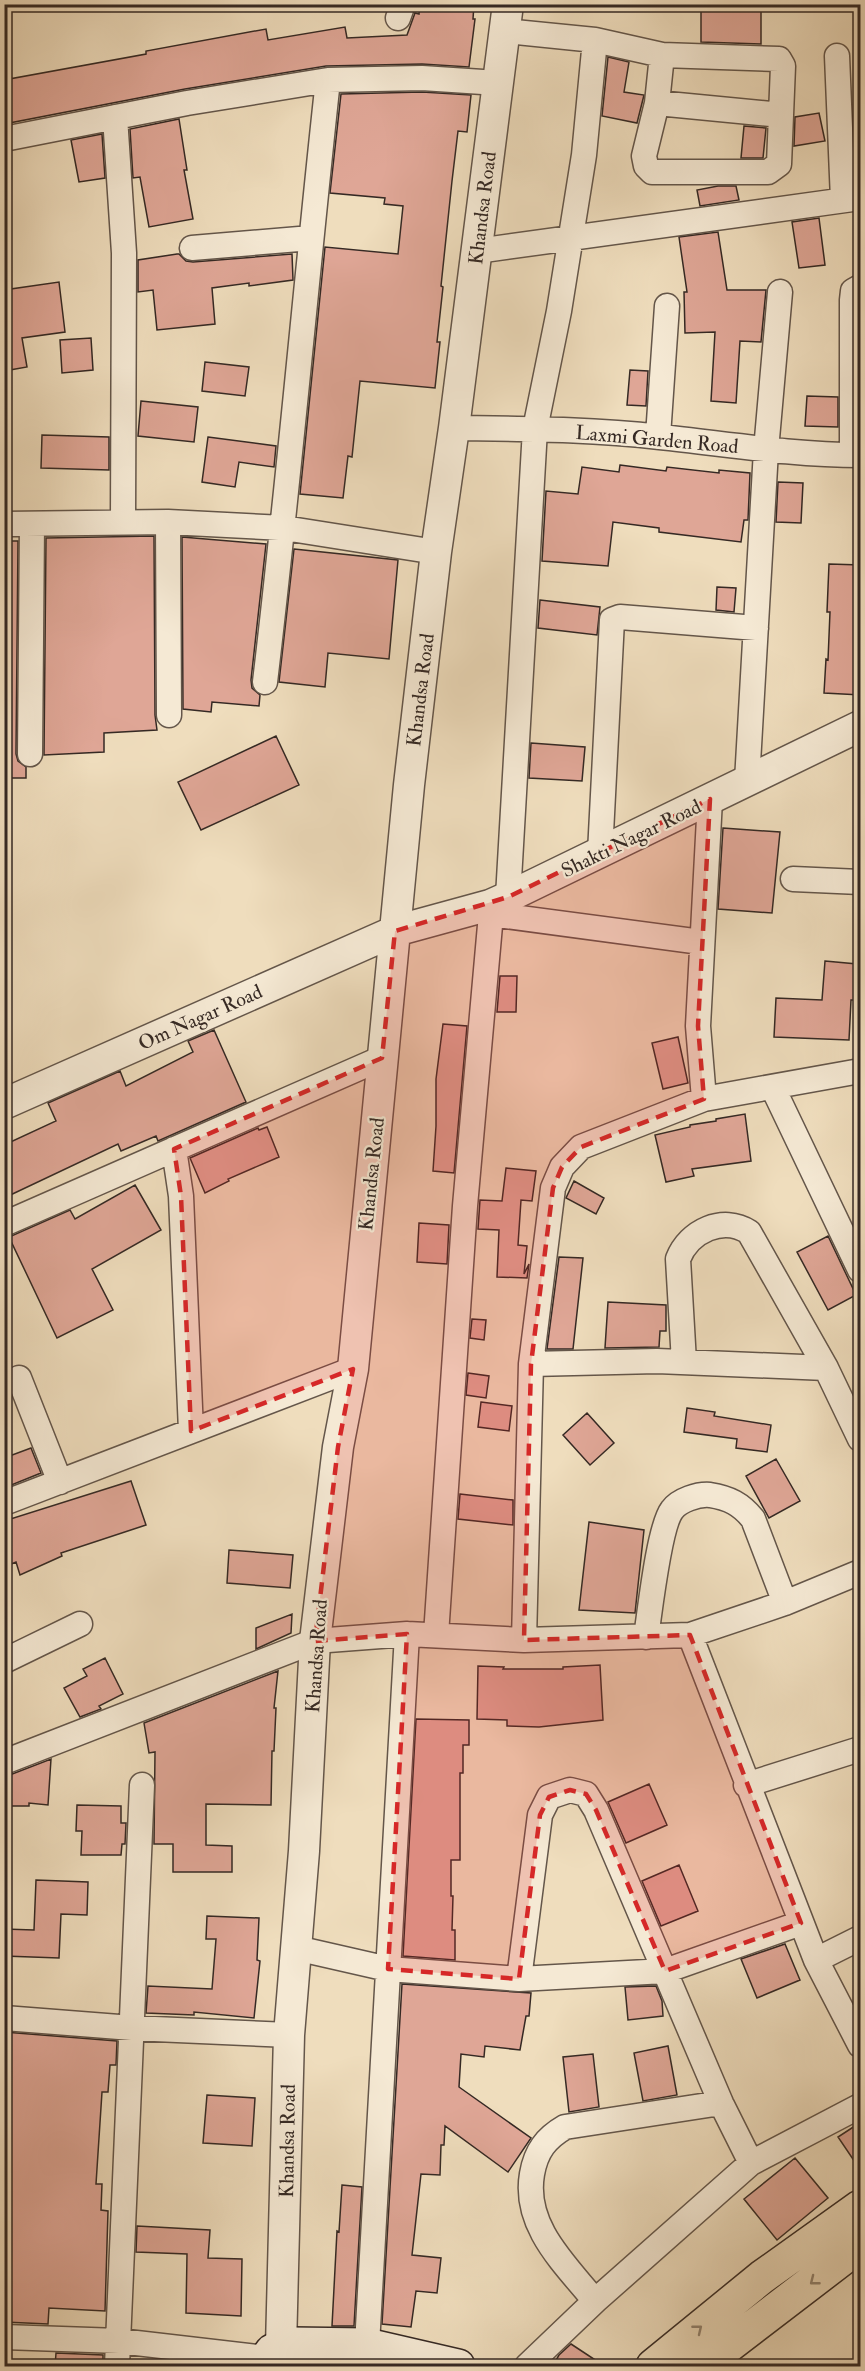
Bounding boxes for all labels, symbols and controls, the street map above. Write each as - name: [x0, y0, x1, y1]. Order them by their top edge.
- street label: Khandsa Road: [463, 150, 502, 266]
- street label: Laxmi Garden Road: [574, 420, 740, 459]
- street label: Khandsa Road: [401, 632, 440, 748]
- street label: Shakti Nagar Road: [557, 794, 705, 883]
- street label: Om Nagar Road: [134, 979, 266, 1056]
- street label: Khandsa Road: [353, 1116, 390, 1232]
- street label: Khandsa Road: [300, 1598, 333, 1714]
- street label: Khandsa Road: [274, 2084, 301, 2198]
- one-way arrow: [810, 2273, 821, 2284]
- one-way arrow: [691, 2326, 702, 2337]

